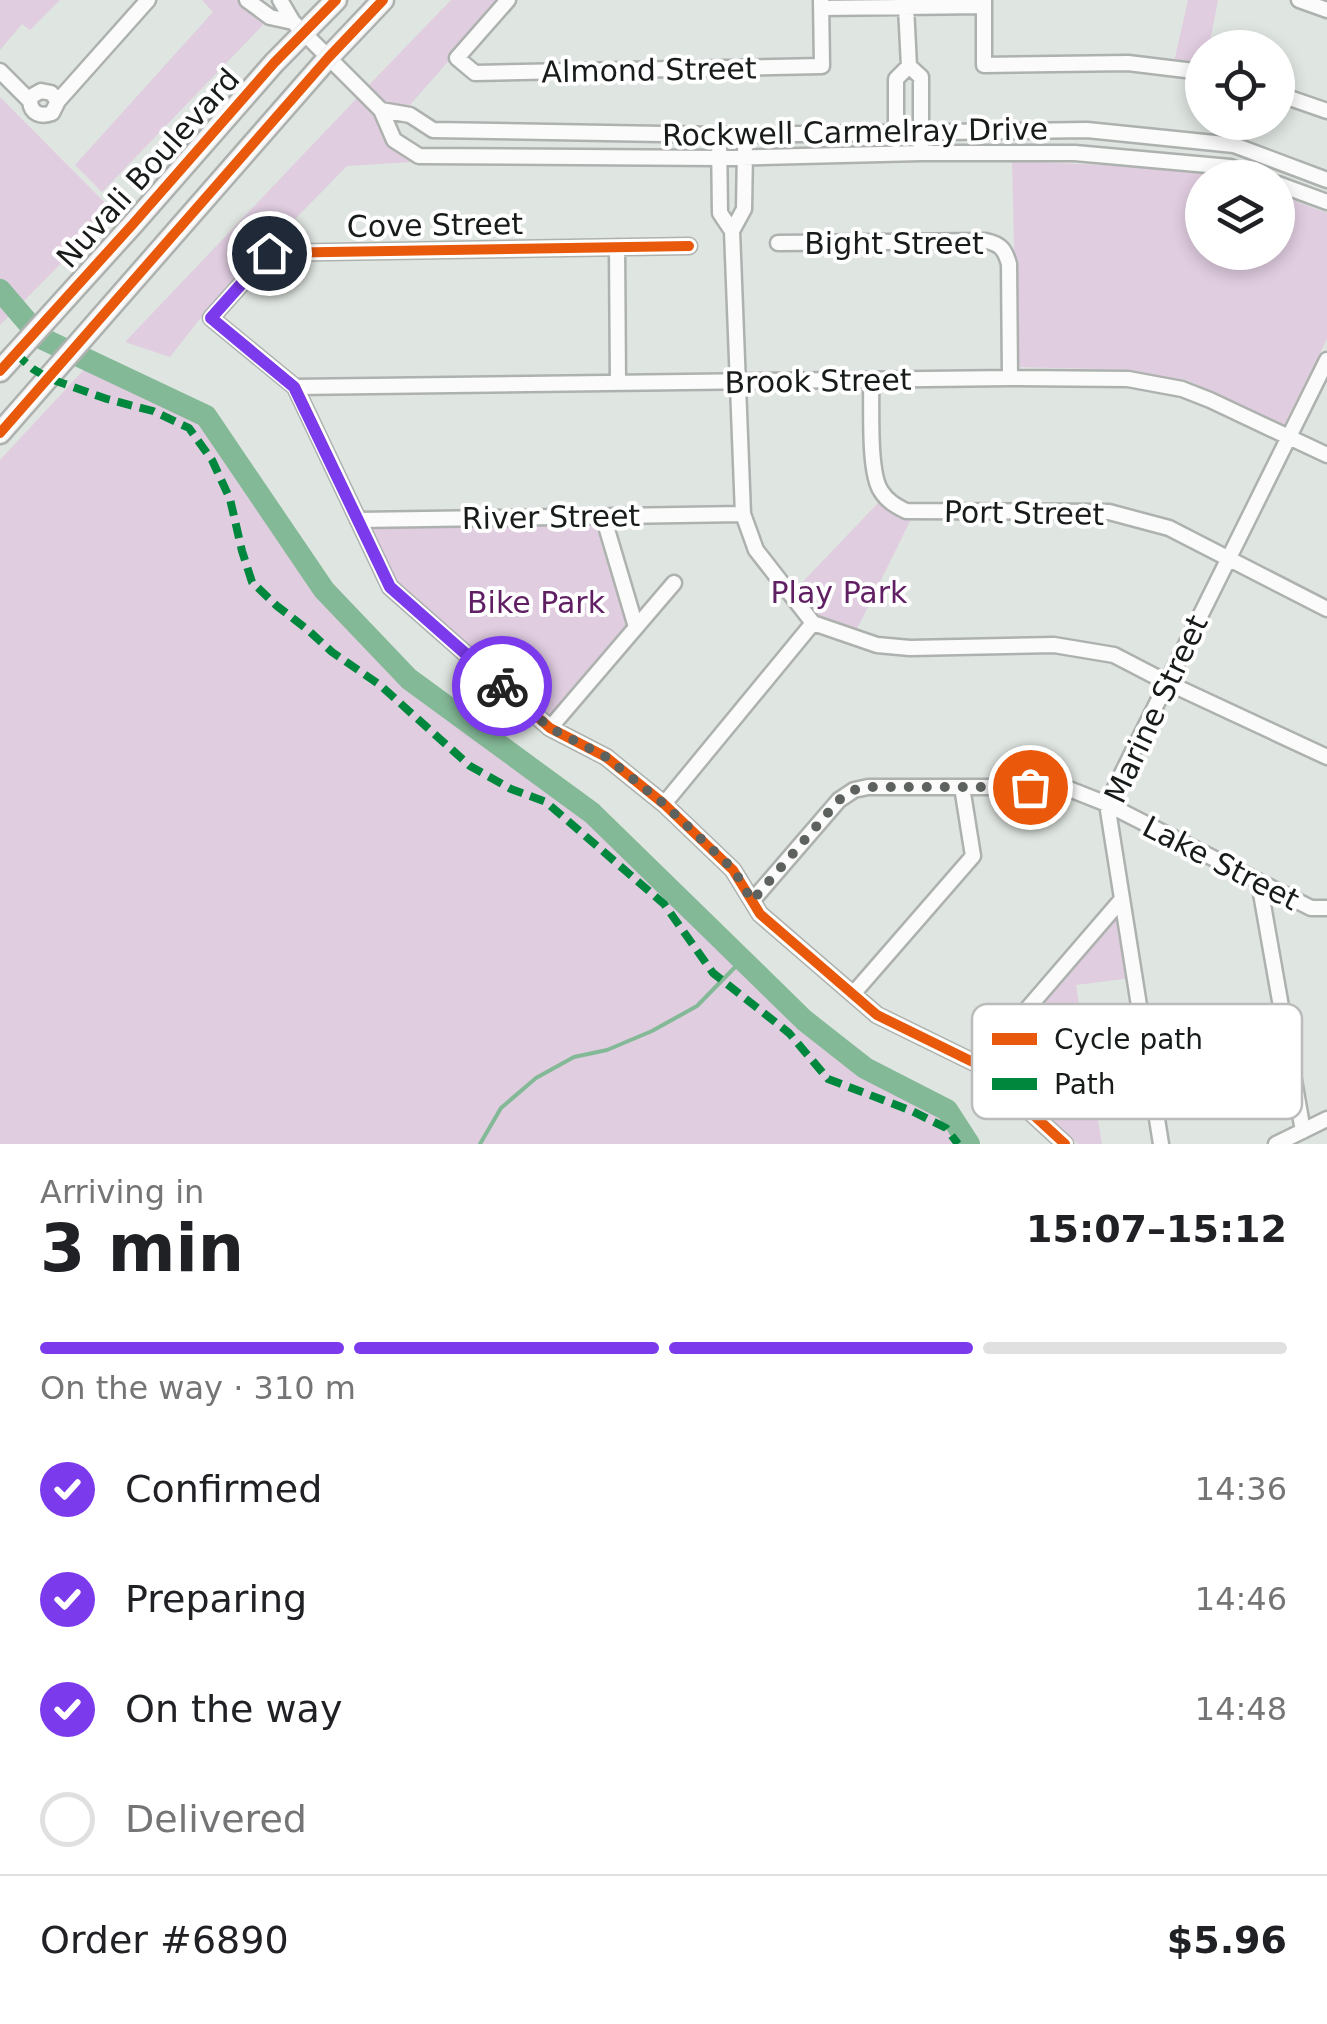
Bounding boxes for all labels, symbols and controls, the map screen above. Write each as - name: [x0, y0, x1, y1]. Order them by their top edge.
- map controls: [1185, 30, 1295, 270]
- button: locate: [1185, 30, 1295, 140]
- street label: Almond Street: [541, 51, 757, 89]
- street label: Nuvali Boulevard: [50, 61, 246, 275]
- street label: Rockwell Carmelray Drive: [662, 111, 1048, 153]
- button: layers: [1185, 160, 1295, 270]
- street label: Cove Street: [347, 206, 524, 244]
- pin: [227, 211, 312, 296]
- icon: home: [242, 226, 297, 281]
- street label: Bight Street: [804, 226, 984, 261]
- street label: Brook Street: [724, 362, 912, 400]
- street label: Port Street: [944, 494, 1105, 532]
- street label: River Street: [461, 498, 641, 536]
- park label: Play Park: [771, 575, 908, 610]
- park label: Bike Park: [467, 585, 606, 620]
- street label: Marine Street: [1097, 609, 1215, 808]
- courier: [452, 636, 552, 736]
- icon: bike: [475, 659, 530, 714]
- pin: [988, 745, 1073, 830]
- icon: bag: [1003, 760, 1058, 815]
- street label: Lake Street: [1137, 809, 1305, 917]
- legend: [972, 1004, 1302, 1119]
- text: Cycle path: [1054, 1023, 1203, 1056]
- text: Path: [1054, 1068, 1116, 1101]
- text: Arriving in: [40, 1173, 204, 1211]
- text: 15:07–15:12: [1026, 1207, 1287, 1251]
- text: 3 min: [40, 1211, 244, 1286]
- text: On the way · 310 m: [40, 1369, 356, 1407]
- icon: check: [40, 1462, 95, 1517]
- text: Confirmed: [125, 1467, 322, 1511]
- text: 14:36: [1195, 1470, 1287, 1508]
- icon: check: [40, 1572, 95, 1627]
- text: Preparing: [125, 1577, 307, 1621]
- text: 14:46: [1195, 1580, 1287, 1618]
- icon: check: [40, 1682, 95, 1737]
- text: On the way: [125, 1687, 342, 1731]
- text: 14:48: [1195, 1690, 1287, 1728]
- text: Delivered: [125, 1797, 307, 1841]
- text: Order #6890: [40, 1918, 289, 1962]
- text: $5.96: [1167, 1918, 1287, 1962]

